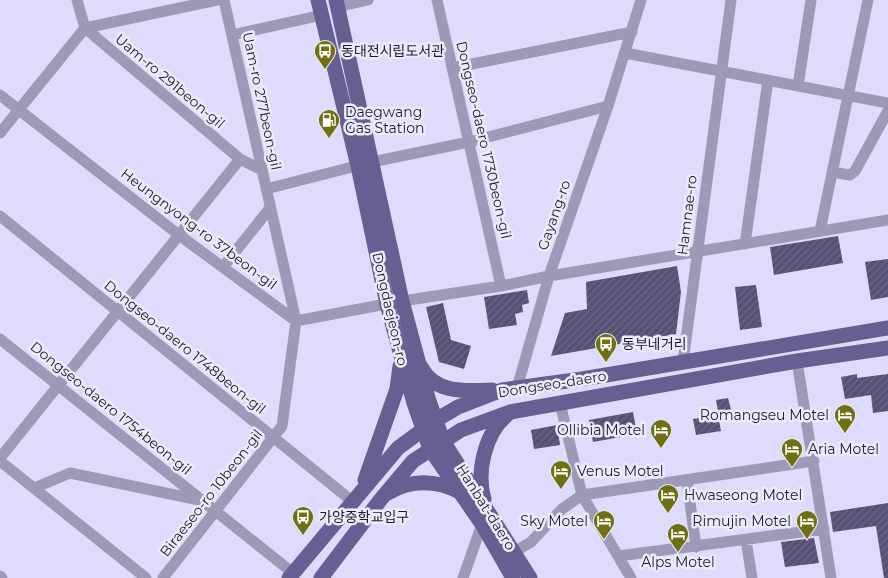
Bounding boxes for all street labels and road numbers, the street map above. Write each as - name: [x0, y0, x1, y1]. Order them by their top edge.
- street label: Uam-ro 291beon-gil: [111, 30, 229, 132]
- street label: Uam-ro 277beon-gil: [239, 30, 285, 172]
- street label: Dongseo-daero 1730beon-gil: [452, 39, 516, 241]
- street label: Heungnyong-ro 37beon-gil: [117, 164, 281, 294]
- street label: Hamnae-ro: [673, 174, 701, 256]
- street label: Gayang-ro: [534, 177, 574, 252]
- street label: Dongdaejeon-ro: [368, 251, 412, 368]
- street label: Dongseo-daero 1748beon-gil: [101, 276, 269, 418]
- street label: Dongseo-daero 1754beon-gil: [27, 337, 195, 479]
- street label: Dongseo-daero: [497, 367, 608, 401]
- street label: Biraeseo-ro 10beon-gil: [156, 426, 266, 560]
- street label: Hanbat-daero: [452, 461, 520, 554]

